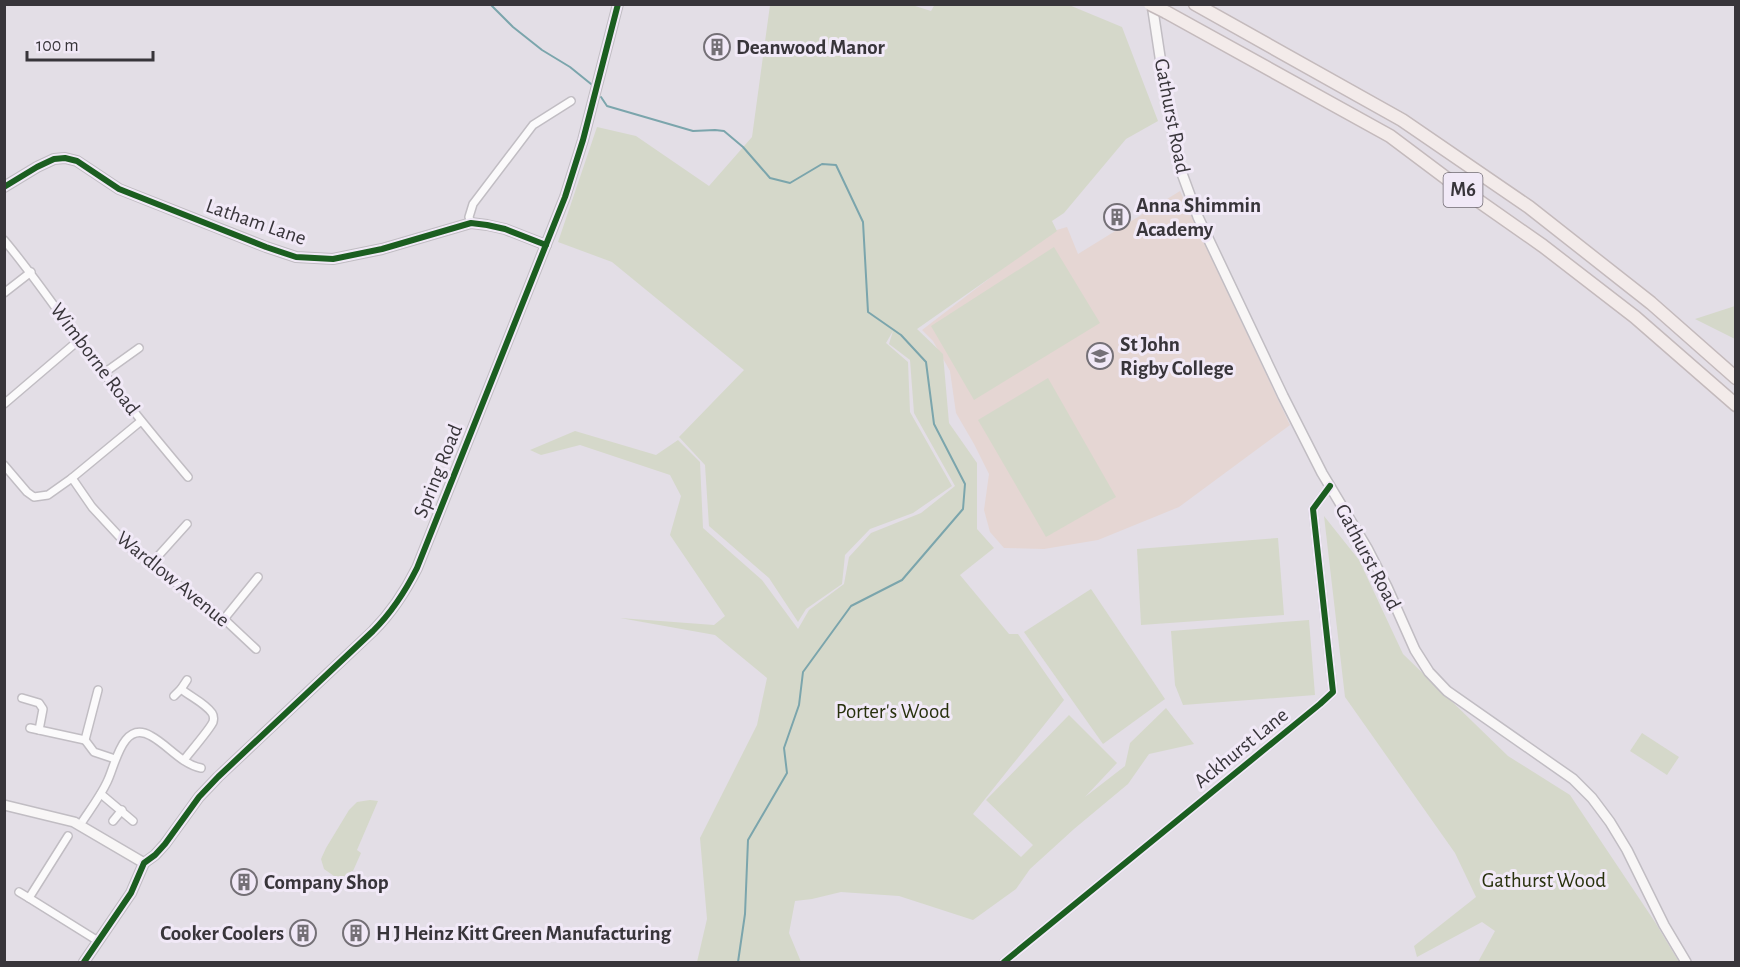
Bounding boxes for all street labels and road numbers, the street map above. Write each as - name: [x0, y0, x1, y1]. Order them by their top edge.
- street label: Gathurst Road: [1151, 57, 1193, 175]
- road number: M6: [1444, 173, 1482, 207]
- street label: Latham Lane: [203, 195, 309, 249]
- street label: Wimborne Road: [46, 299, 144, 419]
- street label: Spring Road: [410, 421, 466, 521]
- street label: Gathurst Road: [1331, 501, 1405, 614]
- street label: Wardlow Avenue: [112, 527, 234, 631]
- street label: Ackhurst Lane: [1190, 704, 1292, 792]

